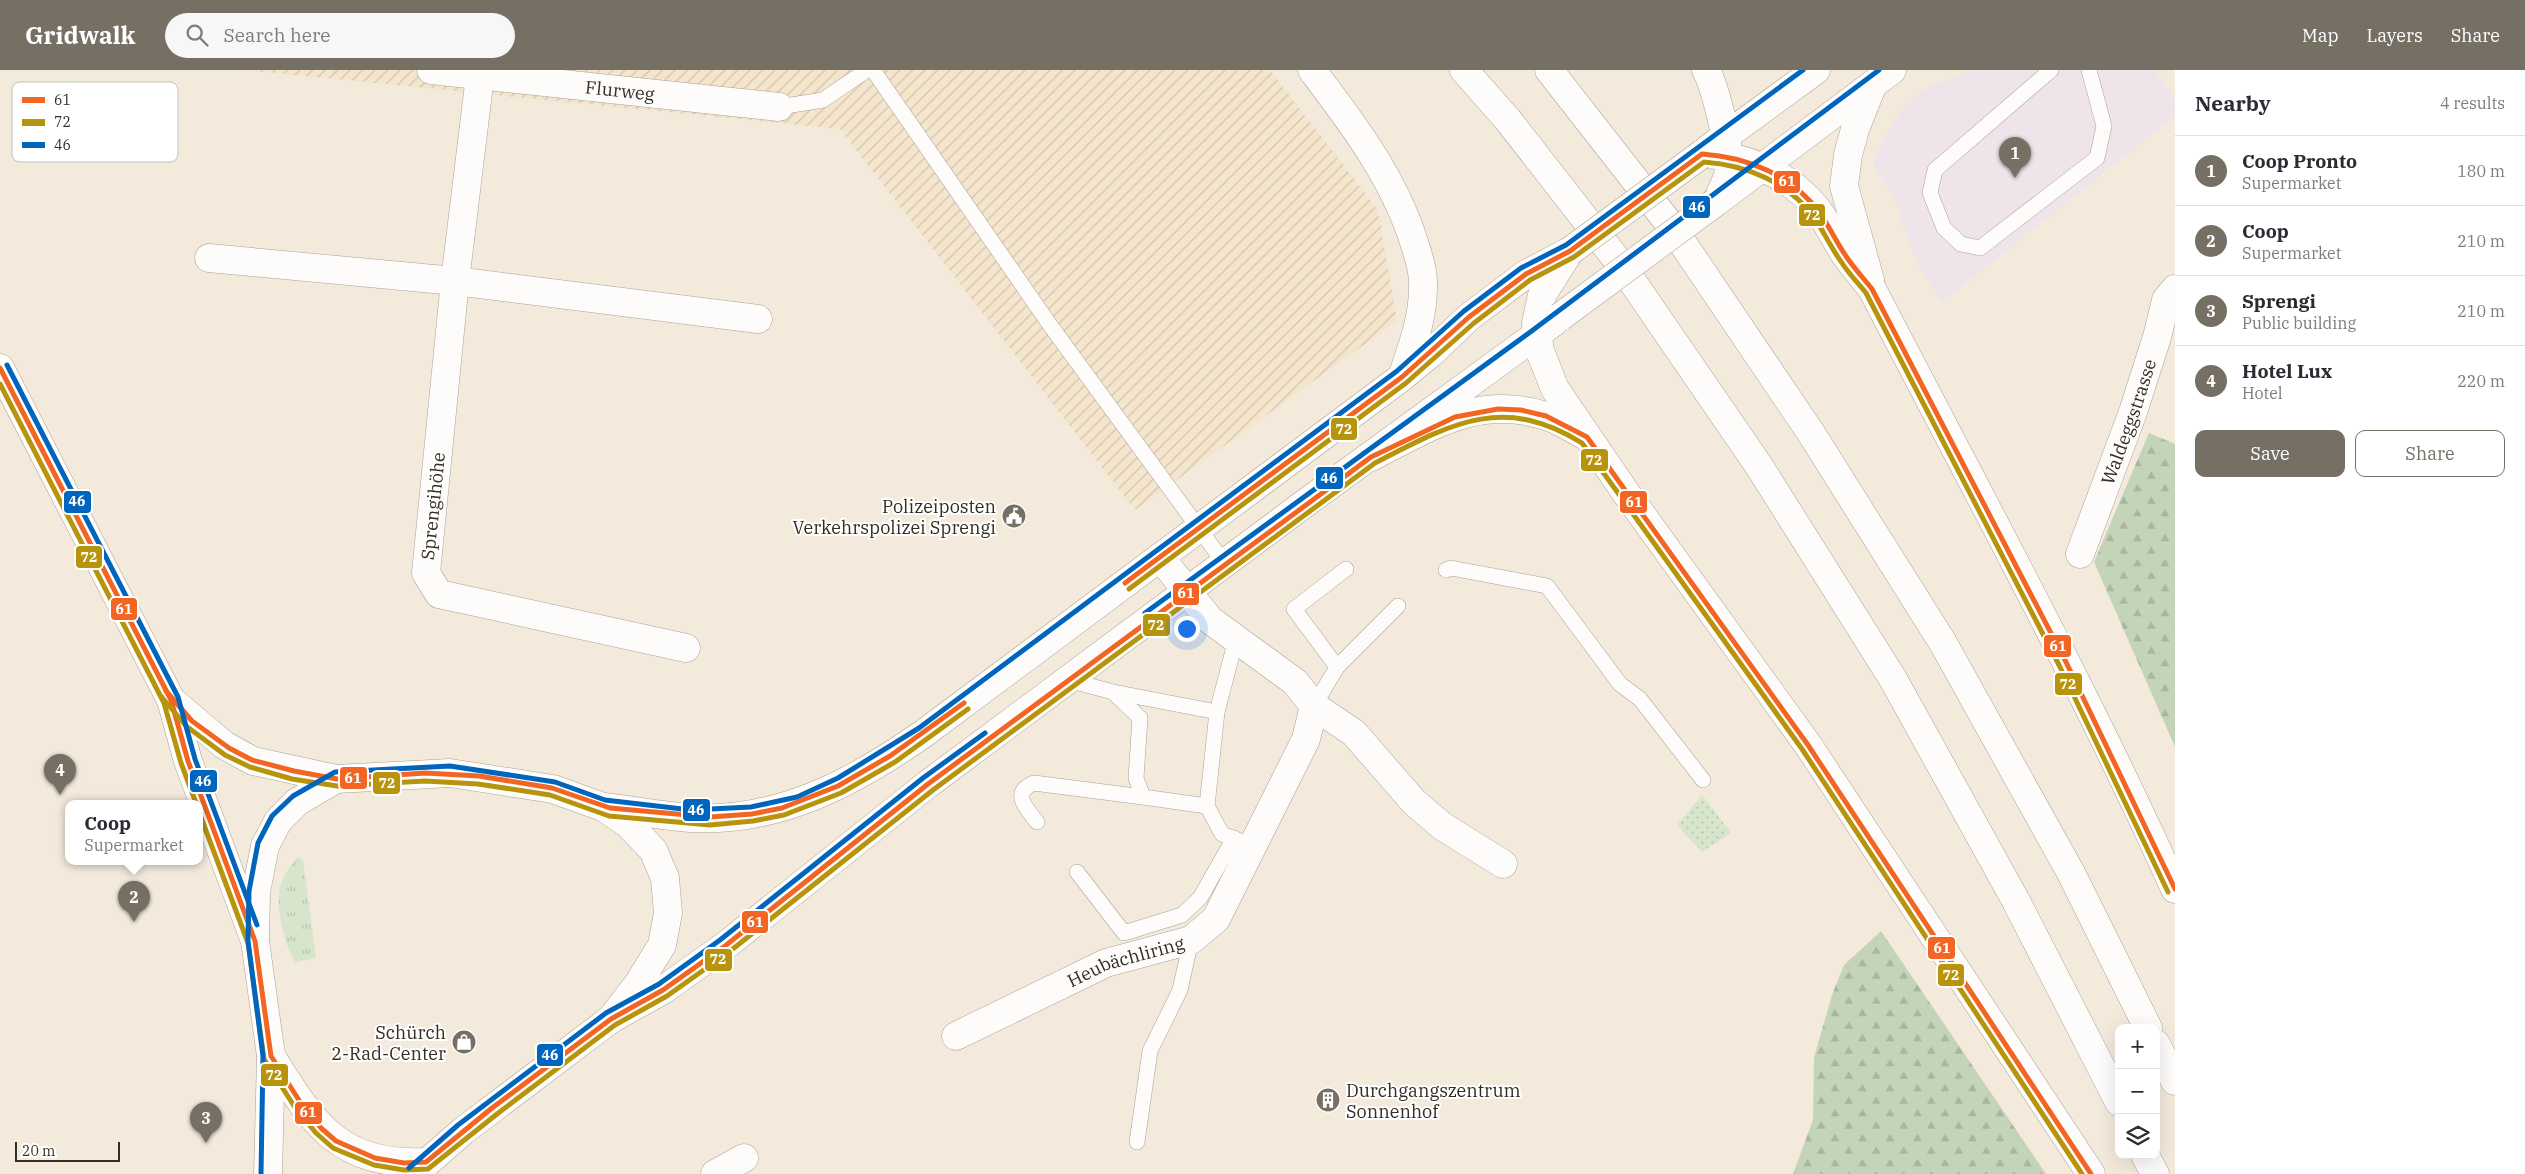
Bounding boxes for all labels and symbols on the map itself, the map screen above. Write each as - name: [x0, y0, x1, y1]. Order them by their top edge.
- street label: Flurweg: [584, 75, 656, 105]
- legend: [12, 82, 178, 162]
- text: 61: [54, 91, 71, 109]
- text: 72: [54, 113, 71, 131]
- text: 46: [54, 136, 71, 154]
- pin: 1: [1999, 137, 2031, 178]
- line badge: 61: [1773, 170, 1801, 194]
- text: 61: [1779, 172, 1795, 190]
- line badge: 46: [1682, 195, 1711, 219]
- text: 46: [1689, 198, 1705, 216]
- line badge: 72: [1798, 203, 1826, 227]
- text: 72: [1804, 206, 1820, 224]
- street label: Waldeggstrasse: [2095, 356, 2161, 488]
- line badge: 72: [1330, 417, 1358, 441]
- text: 72: [1336, 420, 1352, 438]
- line badge: 72: [1580, 448, 1609, 472]
- street label: Sprengihöhe: [416, 451, 450, 561]
- text: 72: [1586, 451, 1602, 469]
- line badge: 46: [1315, 466, 1344, 490]
- text: 46: [1321, 469, 1337, 487]
- line badge: 46: [63, 490, 92, 514]
- line badge: 61: [1619, 490, 1648, 514]
- text: 46: [69, 492, 85, 510]
- text: 61: [1626, 493, 1642, 511]
- place label: Polizeiposten Verkehrspolizei Sprengi: [793, 495, 996, 539]
- public building icon: Polizeiposten Verkehrspolizei Sprengi: [1001, 503, 1027, 529]
- line badge: 72: [75, 545, 103, 569]
- text: 72: [81, 548, 97, 566]
- line badge: 61: [1172, 582, 1200, 606]
- text: 61: [1178, 584, 1194, 602]
- line badge: 61: [110, 597, 138, 621]
- text: 61: [116, 600, 132, 618]
- line badge: 72: [1142, 613, 1171, 637]
- text: 72: [1148, 616, 1164, 634]
- your location: [1174, 616, 1200, 642]
- line badge: 61: [2043, 634, 2072, 658]
- text: 61: [2050, 637, 2066, 655]
- line badge: 72: [2054, 672, 2083, 696]
- text: 72: [2060, 675, 2076, 693]
- pin: 4: [44, 754, 76, 795]
- line badge: 61: [339, 766, 368, 790]
- line badge: 46: [189, 769, 218, 793]
- text: 61: [345, 769, 361, 787]
- line badge: 72: [372, 771, 401, 795]
- text: 46: [195, 772, 211, 790]
- text: 72: [379, 774, 395, 792]
- line badge: 46: [682, 798, 711, 822]
- text: 46: [688, 801, 704, 819]
- pin: 2: [118, 881, 150, 922]
- line badge: 61: [741, 910, 769, 934]
- text: 61: [747, 913, 763, 931]
- street label: Heubächliring: [1063, 931, 1187, 992]
- line badge: 61: [1927, 936, 1956, 960]
- text: 61: [1934, 939, 1950, 957]
- line badge: 72: [704, 948, 733, 972]
- text: 72: [710, 950, 726, 968]
- line badge: 72: [1937, 963, 1965, 987]
- text: 72: [1943, 966, 1959, 984]
- place label: Schürch 2-Rad-Center: [331, 1021, 446, 1065]
- shop icon: Schürch 2-Rad-Center: [451, 1029, 477, 1055]
- line badge: 46: [536, 1043, 564, 1067]
- text: 46: [542, 1046, 558, 1064]
- line badge: 72: [260, 1063, 289, 1087]
- text: 72: [266, 1066, 282, 1084]
- place label: Durchgangszentrum Sonnenhof: [1346, 1079, 1521, 1123]
- building icon: Durchgangszentrum Sonnenhof: [1315, 1087, 1341, 1113]
- line badge: 61: [294, 1101, 323, 1125]
- pin: 3: [190, 1102, 222, 1143]
- text: 61: [300, 1103, 316, 1121]
- scale bar: [15, 1139, 120, 1162]

